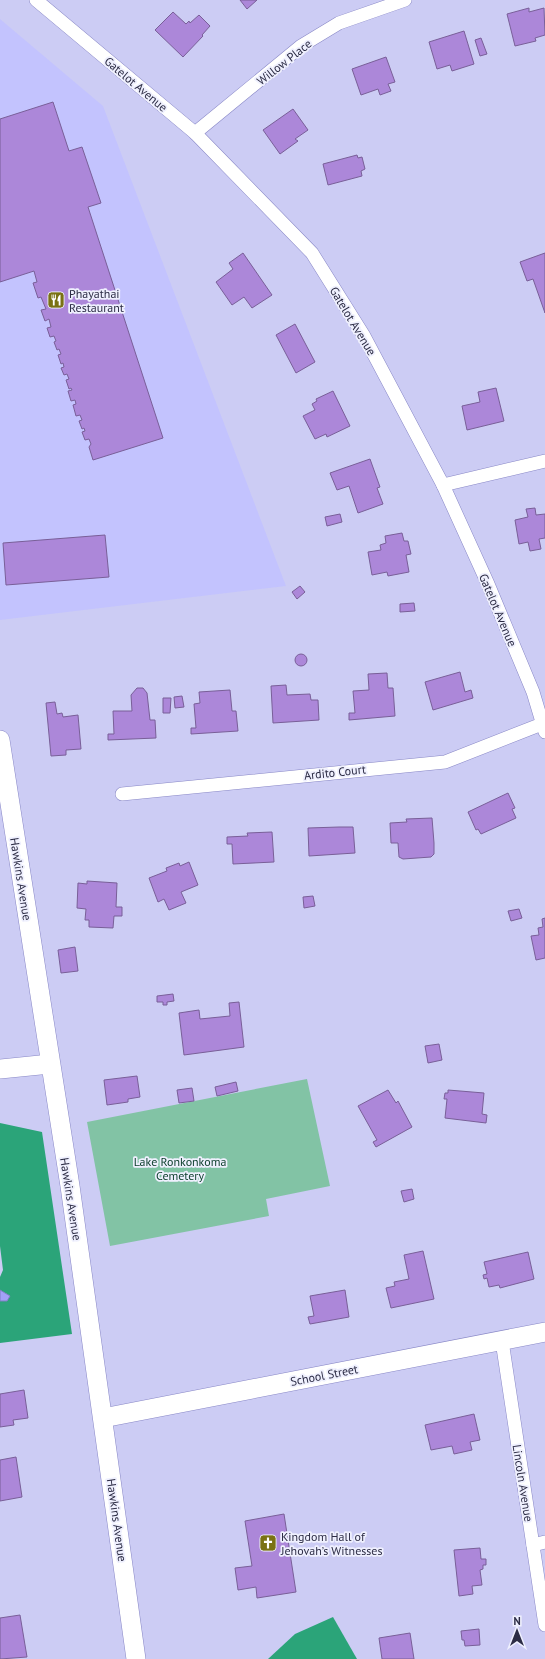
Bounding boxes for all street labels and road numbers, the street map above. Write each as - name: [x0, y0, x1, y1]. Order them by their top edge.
- street label: Willow Place: [254, 36, 314, 88]
- street label: Gatelot Avenue: [101, 53, 171, 115]
- street label: Gatelot Avenue: [327, 284, 379, 358]
- street label: Gatelot Avenue: [476, 571, 520, 649]
- street label: Ardito Court: [303, 761, 367, 783]
- street label: Hawkins Avenue: [7, 836, 35, 922]
- street label: Hawkins Avenue: [57, 1156, 85, 1242]
- street label: School Street: [289, 1361, 359, 1389]
- street label: Lincoln Avenue: [509, 1443, 537, 1523]
- street label: Hawkins Avenue: [104, 1478, 130, 1562]

